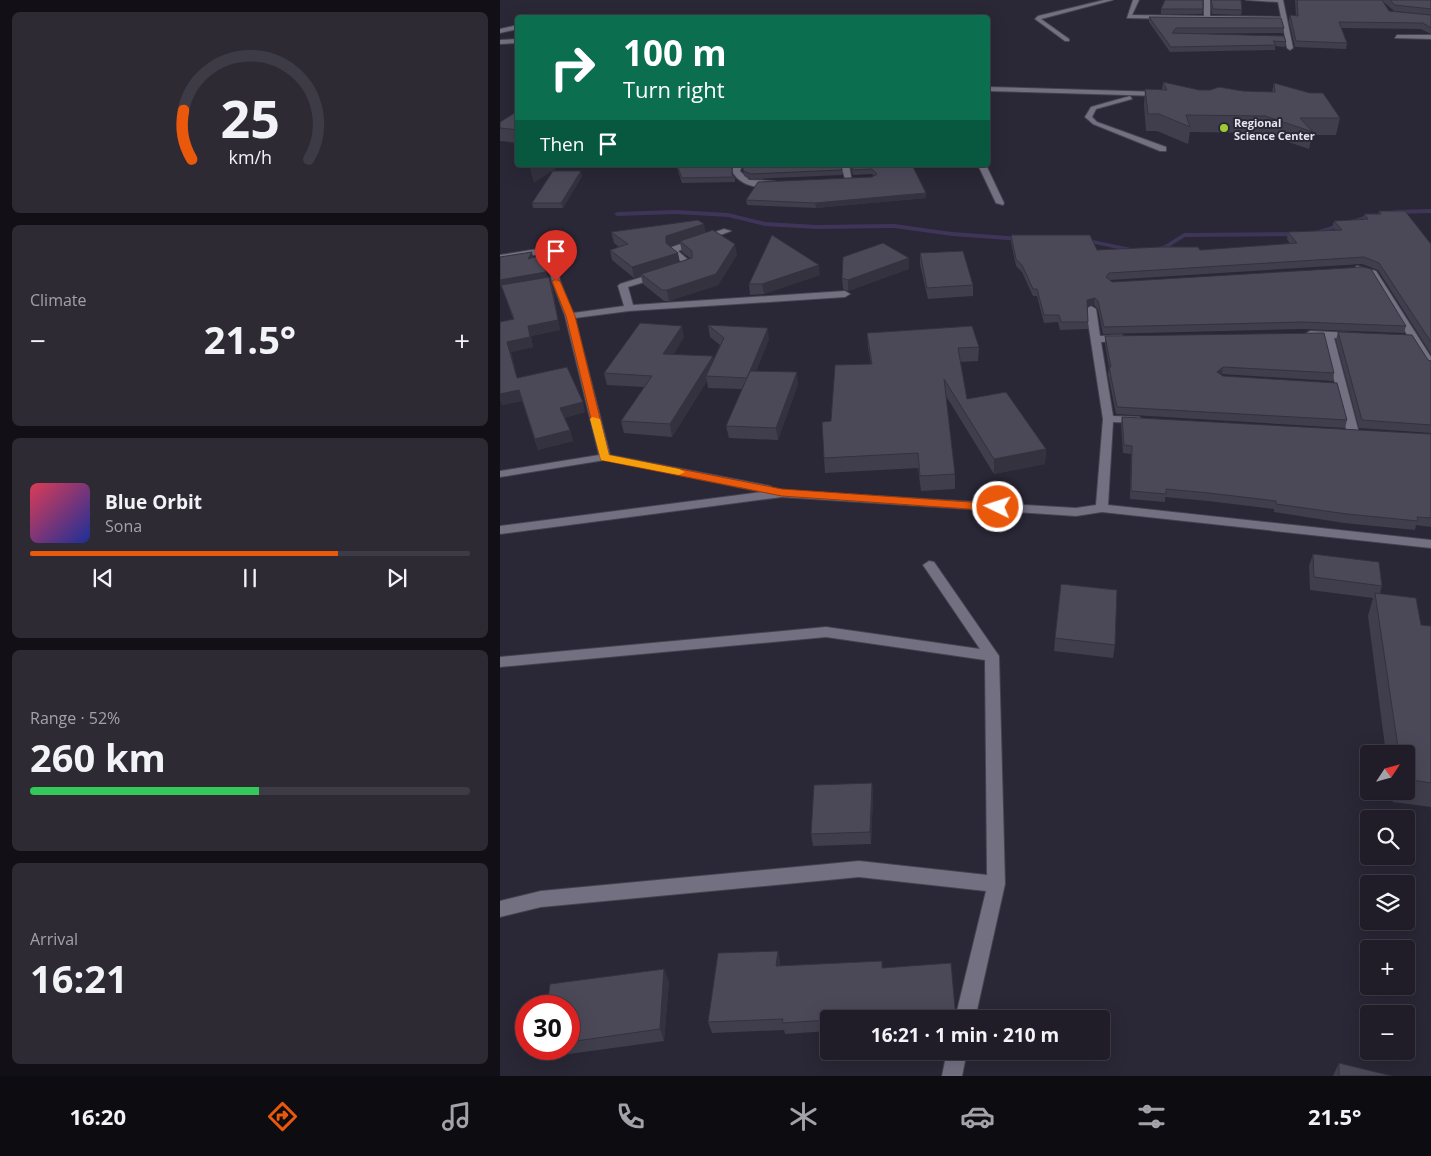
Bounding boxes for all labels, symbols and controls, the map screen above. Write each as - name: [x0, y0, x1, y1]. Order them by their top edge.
- text: 100 m: [623, 29, 727, 76]
- icon: right: [540, 35, 605, 100]
- text: Turn right: [623, 74, 725, 104]
- text: 25: [220, 82, 280, 153]
- place label: Regional Science Center: [1234, 115, 1315, 143]
- marker: Regional Science Center: [1218, 122, 1230, 134]
- icon: arrive: [594, 130, 622, 158]
- text: Then: [540, 131, 584, 157]
- text: km/h: [228, 145, 272, 169]
- pin: [535, 230, 577, 281]
- icon: arrive: [542, 237, 570, 265]
- text: Climate: [30, 289, 87, 311]
- text: 21.5°: [204, 313, 296, 365]
- text: −: [30, 321, 46, 359]
- text: +: [454, 321, 470, 359]
- position arrow: [971, 480, 1023, 532]
- text: Blue Orbit: [105, 489, 202, 515]
- text: Sona: [105, 515, 142, 537]
- icon: previous: [89, 564, 117, 592]
- icon: pause: [236, 564, 264, 592]
- icon: next: [383, 564, 411, 592]
- text: Range · 52%: [30, 707, 120, 729]
- text: 260 km: [30, 731, 166, 783]
- north arrow: [1360, 745, 1415, 800]
- map controls: [1360, 745, 1415, 1060]
- button: search: [1360, 810, 1415, 865]
- button: layers: [1360, 875, 1415, 930]
- text: Arrival: [30, 928, 78, 950]
- button: +: [1360, 940, 1415, 995]
- text: 16:21: [30, 952, 128, 1004]
- speed limit sign: 30: [515, 995, 580, 1060]
- button: −: [1360, 1005, 1415, 1060]
- text: 16:21 · 1 min · 210 m: [871, 1022, 1059, 1048]
- icon: directions: [265, 1099, 300, 1134]
- icon: music: [439, 1099, 474, 1134]
- icon: phone: [613, 1099, 648, 1134]
- icon: climate: [786, 1099, 821, 1134]
- icon: car: [960, 1099, 995, 1134]
- icon: filters: [1134, 1099, 1169, 1134]
- text: 16:20: [69, 1101, 126, 1131]
- text: 21.5°: [1308, 1101, 1361, 1131]

